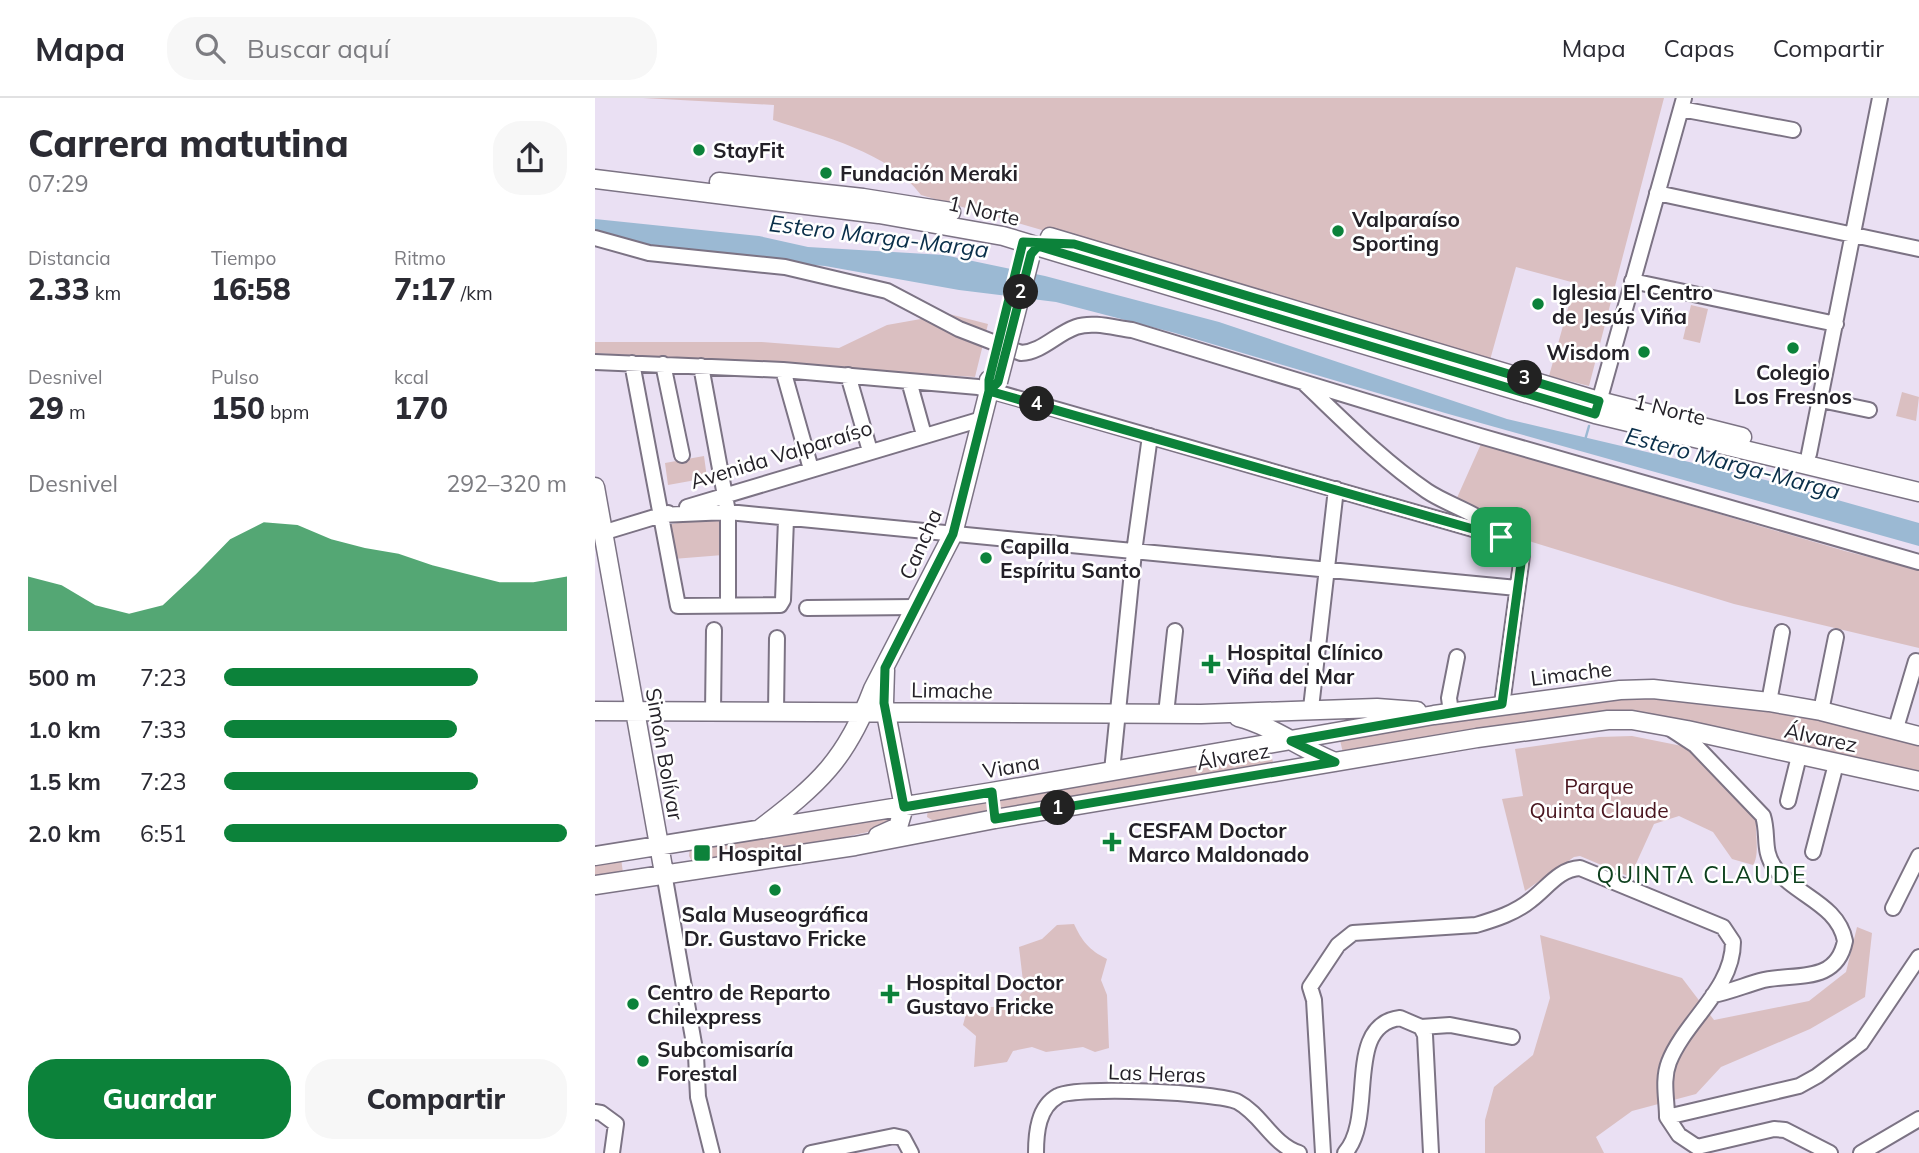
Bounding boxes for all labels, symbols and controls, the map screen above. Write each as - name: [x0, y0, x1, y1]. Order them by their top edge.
- search box: [167, 17, 657, 80]
- text: Mapa: [35, 28, 125, 69]
- icon: search: [191, 29, 229, 67]
- text: Buscar aquí: [247, 32, 390, 65]
- text: Mapa: [1562, 33, 1626, 63]
- text: Capas: [1664, 33, 1735, 63]
- text: Compartir: [1773, 33, 1884, 63]
- text: Carrera matutina: [28, 119, 349, 167]
- button: share: [493, 121, 567, 195]
- place label: StayFit: [713, 137, 784, 163]
- marker: StayFit: [691, 142, 707, 158]
- place label: Fundación Meraki: [840, 160, 1018, 186]
- marker: Fundación Meraki: [818, 165, 834, 181]
- text: 07:29: [28, 169, 88, 198]
- street label: 1 Norte: [946, 189, 1022, 231]
- place label: Valparaíso Sporting: [1351, 206, 1460, 256]
- water label: Estero Marga-Marga: [768, 208, 991, 264]
- marker: Valparaíso Sporting: [1330, 223, 1346, 239]
- text: Distancia: [28, 246, 111, 270]
- text: Tiempo: [211, 246, 276, 270]
- text: Ritmo: [394, 246, 446, 270]
- text: 2.33: [28, 270, 90, 308]
- text: 16:58: [211, 270, 291, 308]
- text: 7:17: [394, 270, 456, 308]
- pin: 2: [1003, 274, 1039, 310]
- text: 2: [1015, 279, 1026, 303]
- place label: Iglesia El Centro de Jesús Viña: [1552, 279, 1713, 329]
- text: km: [90, 281, 121, 305]
- text: /km: [456, 281, 493, 305]
- marker: Iglesia El Centro de Jesús Viña: [1530, 296, 1546, 312]
- place label: Wisdom: [1546, 339, 1630, 365]
- marker: Colegio Los Fresnos: [1785, 340, 1801, 356]
- marker: Wisdom: [1636, 344, 1652, 360]
- place label: Colegio Los Fresnos: [1734, 359, 1852, 409]
- pin: 3: [1507, 360, 1543, 396]
- text: Desnivel: [28, 365, 102, 389]
- text: Pulso: [211, 365, 259, 389]
- text: kcal: [394, 365, 429, 389]
- text: 3: [1519, 365, 1530, 389]
- pin: 4: [1019, 386, 1055, 422]
- street label: 1 Norte: [1632, 388, 1708, 430]
- text: 29: [28, 389, 64, 427]
- text: 150: [211, 389, 265, 427]
- text: 170: [394, 389, 448, 427]
- text: 4: [1031, 391, 1042, 415]
- text: m: [64, 400, 86, 424]
- text: bpm: [265, 400, 309, 424]
- street label: Avenida Valparaíso: [687, 414, 875, 494]
- water label: Estero Marga-Marga: [1622, 420, 1844, 506]
- text: Desnivel: [28, 469, 118, 498]
- text: 292–320 m: [446, 469, 567, 498]
- street label: Cancha: [893, 505, 947, 583]
- pin: [1471, 507, 1531, 567]
- icon: arrive: [1482, 518, 1520, 556]
- place label: Capilla Espíritu Santo: [1000, 533, 1141, 583]
- marker: Capilla Espíritu Santo: [978, 550, 994, 566]
- place label: Hospital Clínico Viña del Mar: [1226, 639, 1383, 689]
- marker: Hospital Clínico Viña del Mar: [1201, 654, 1221, 674]
- street label: Limache: [1529, 655, 1613, 691]
- text: 500 m: [28, 663, 96, 692]
- text: 7:23: [140, 663, 187, 692]
- street label: Limache: [911, 676, 993, 704]
- street label: Simón Bolívar: [641, 686, 689, 822]
- text: 1.0 km: [28, 715, 101, 744]
- text: 7:33: [140, 715, 187, 744]
- street label: Álvarez: [1782, 717, 1860, 757]
- street label: Álvarez: [1194, 737, 1272, 775]
- street label: Viana: [981, 748, 1041, 784]
- text: 1.5 km: [28, 767, 101, 796]
- text: 7:23: [140, 767, 187, 796]
- park label: Parque Quinta Claude: [1529, 773, 1669, 823]
- pin: 1: [1041, 790, 1075, 826]
- text: 1: [1052, 795, 1063, 819]
- place label: CESFAM Doctor Marco Maldonado: [1128, 817, 1309, 867]
- text: 2.0 km: [28, 819, 101, 848]
- text: 6:51: [140, 819, 187, 848]
- marker: CESFAM Doctor Marco Maldonado: [1102, 832, 1122, 852]
- place label: Hospital: [718, 840, 802, 866]
- marker: Hospital: [692, 843, 712, 863]
- district label: QUINTA CLAUDE: [1597, 860, 1807, 889]
- marker: Sala Museográfica Dr. Gustavo Fricke: [767, 882, 783, 898]
- place label: Sala Museográfica Dr. Gustavo Fricke: [681, 901, 869, 951]
- place label: Hospital Doctor Gustavo Fricke: [906, 969, 1064, 1019]
- place label: Centro de Reparto Chilexpress: [647, 979, 830, 1029]
- marker: Hospital Doctor Gustavo Fricke: [880, 984, 900, 1004]
- marker: Centro de Reparto Chilexpress: [625, 996, 641, 1012]
- place label: Subcomisaría Forestal: [657, 1036, 794, 1086]
- marker: Subcomisaría Forestal: [635, 1053, 651, 1069]
- street label: Las Heras: [1108, 1058, 1206, 1088]
- button: Guardar: [28, 1059, 291, 1139]
- button: Compartir: [305, 1059, 567, 1139]

